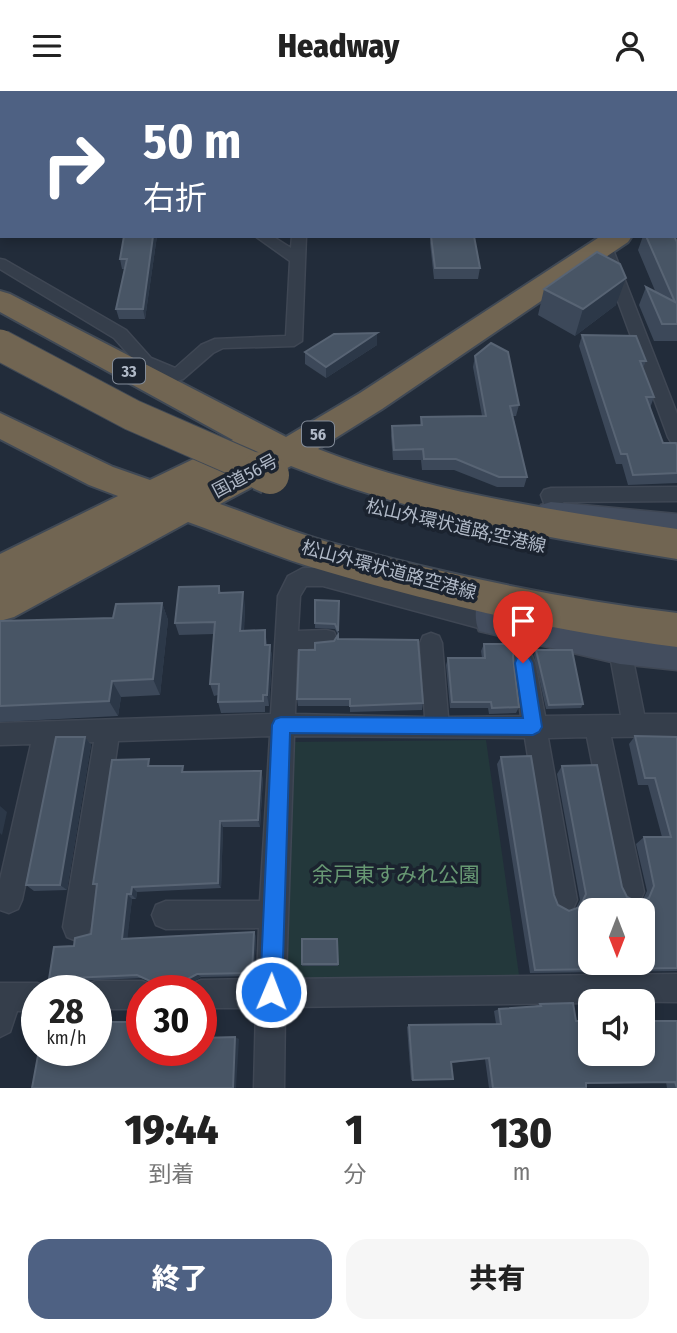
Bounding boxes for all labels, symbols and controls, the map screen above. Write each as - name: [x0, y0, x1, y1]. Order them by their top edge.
- icon: menu: [28, 27, 66, 65]
- text: Headway: [278, 27, 399, 65]
- icon: person: [611, 27, 649, 65]
- text: 50 m: [143, 112, 241, 171]
- icon: right: [28, 119, 119, 210]
- text: 右折: [143, 179, 207, 217]
- road number: 33: [113, 359, 145, 383]
- road number: 56: [302, 421, 334, 447]
- street label: 国道56号: [208, 450, 282, 502]
- street label: 松山外環状道路;空港線: [364, 495, 548, 557]
- street label: 松山外環状道路空港線: [299, 536, 479, 604]
- pin: [493, 591, 553, 663]
- icon: arrive: [504, 602, 542, 640]
- park label: 余戸東すみれ公園: [312, 862, 480, 888]
- north arrow: [578, 898, 654, 975]
- map controls: [578, 898, 655, 1066]
- position arrow: [234, 955, 308, 1029]
- speed limit sign: 30: [126, 975, 217, 1066]
- button: sound: [578, 989, 655, 1066]
- text: 28: [49, 990, 84, 1032]
- text: km/h: [46, 1027, 87, 1049]
- text: 19:44: [125, 1105, 219, 1155]
- text: 1: [346, 1105, 364, 1155]
- text: 130: [491, 1108, 552, 1158]
- text: m: [513, 1158, 530, 1186]
- text: 到着: [149, 1160, 195, 1188]
- text: 分: [343, 1160, 366, 1188]
- button: 終了: [28, 1239, 332, 1319]
- button: 共有: [346, 1239, 649, 1319]

